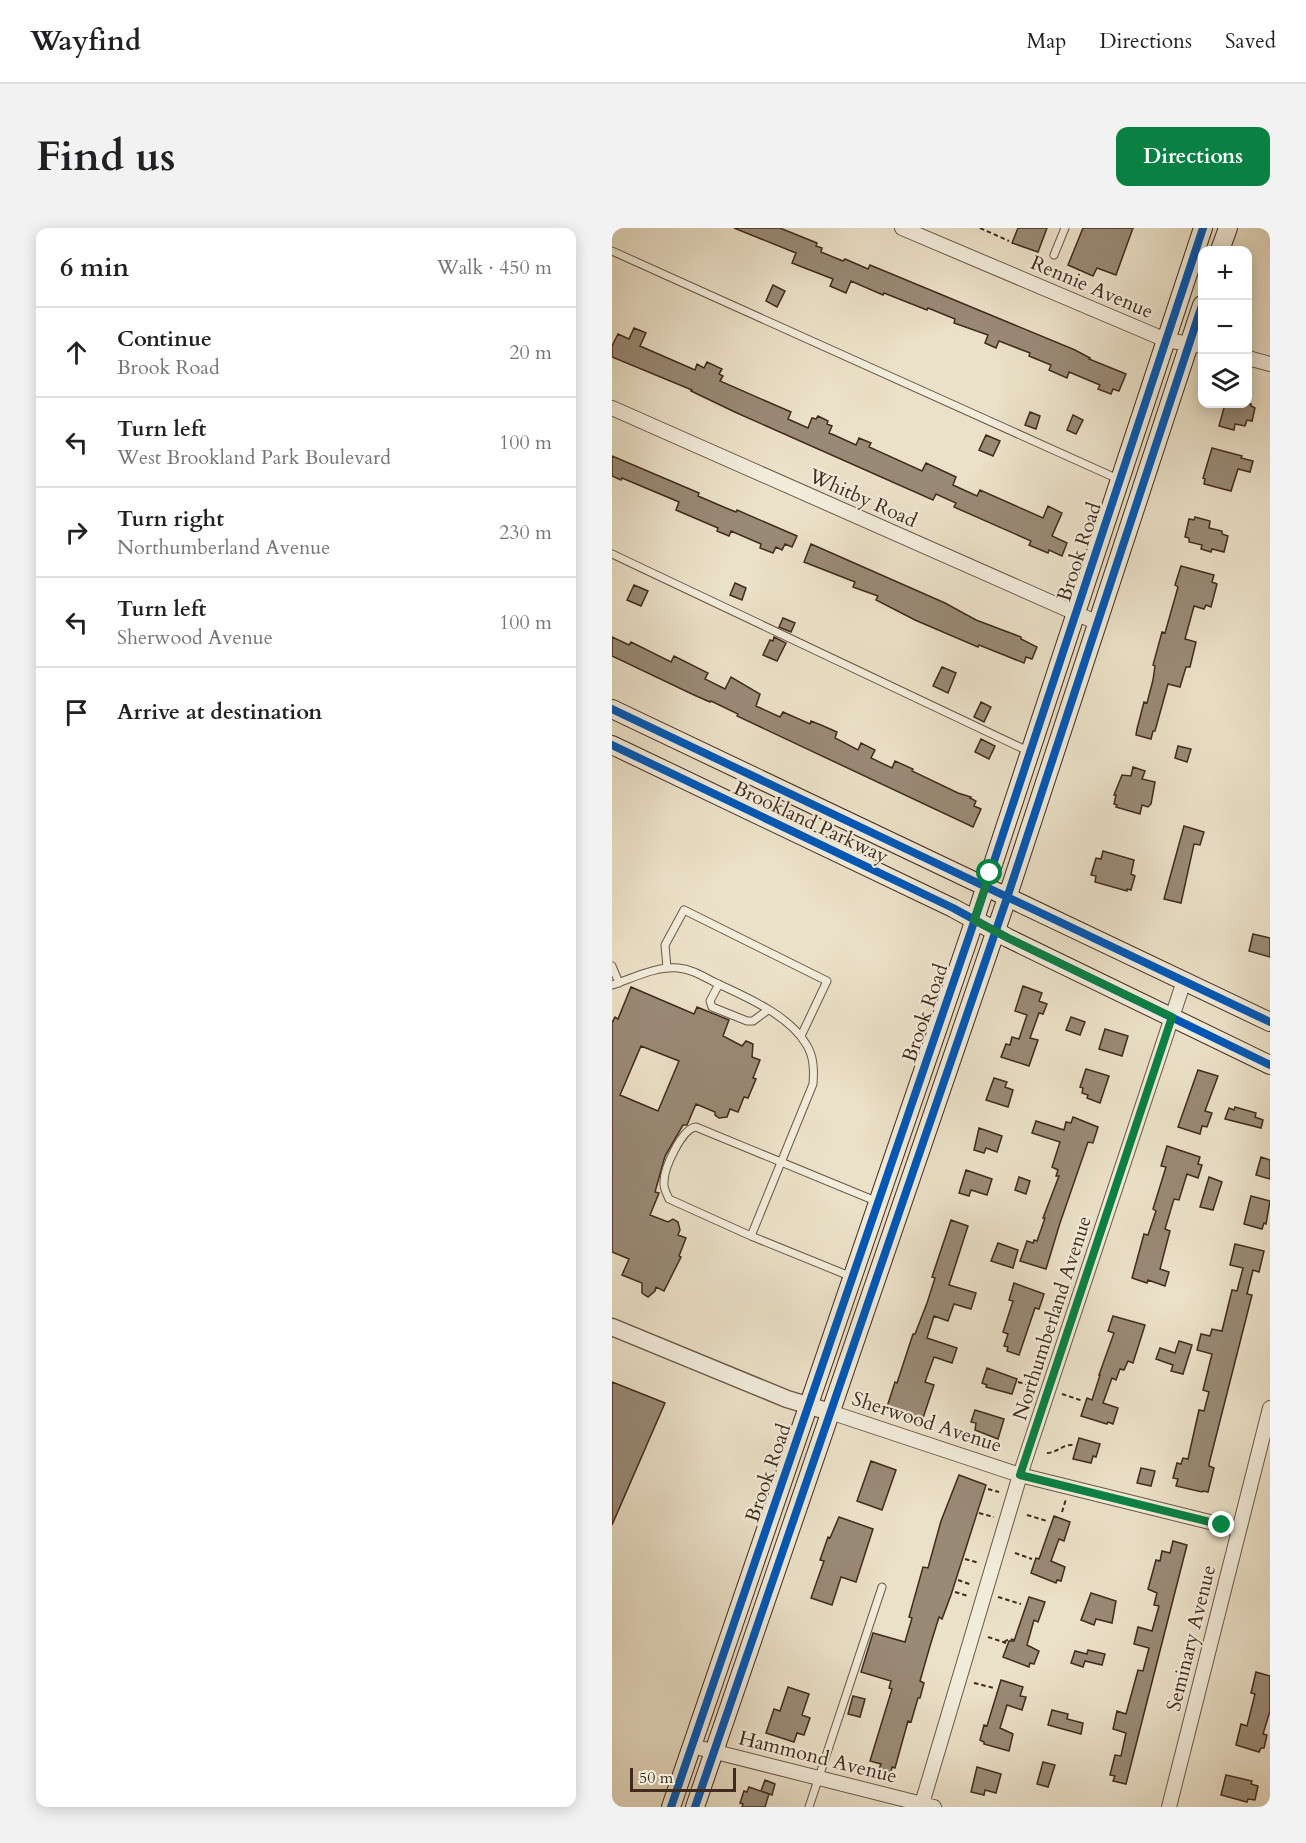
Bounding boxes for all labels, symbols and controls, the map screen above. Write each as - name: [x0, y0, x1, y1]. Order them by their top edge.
- text: Wayfind: [30, 22, 141, 60]
- text: Map: [1026, 27, 1066, 56]
- text: Directions: [1099, 27, 1192, 56]
- text: Saved: [1225, 27, 1276, 56]
- button: Directions: [1116, 127, 1270, 186]
- text: Find us: [36, 128, 176, 185]
- map controls: [1198, 246, 1252, 408]
- button: +: [1198, 246, 1252, 300]
- street label: Rennie Avenue: [1027, 249, 1157, 325]
- text: 6 min: [60, 250, 129, 285]
- text: Walk · 450 m: [437, 254, 552, 281]
- button: −: [1198, 300, 1252, 354]
- text: Continue: [117, 324, 212, 354]
- icon: ahead: [60, 336, 93, 369]
- text: 20 m: [509, 339, 552, 366]
- text: Brook Road: [117, 354, 220, 381]
- button: layers: [1198, 354, 1252, 408]
- text: Turn left: [117, 414, 206, 444]
- icon: left: [60, 426, 93, 459]
- text: 100 m: [499, 429, 552, 456]
- text: West Brookland Park Boulevard: [117, 444, 391, 471]
- street label: Whitby Road: [804, 462, 922, 534]
- street label: Brook Road: [1050, 499, 1108, 605]
- text: Turn right: [117, 504, 224, 534]
- icon: right: [60, 516, 93, 549]
- text: 230 m: [499, 519, 552, 546]
- text: Northumberland Avenue: [117, 534, 330, 561]
- text: Turn left: [117, 594, 206, 624]
- icon: left: [60, 606, 93, 639]
- text: 100 m: [499, 609, 552, 636]
- text: Sherwood Avenue: [117, 624, 273, 651]
- icon: arrive: [60, 696, 93, 729]
- text: Arrive at destination: [117, 697, 322, 727]
- street label: Brookland Parkway: [729, 774, 893, 870]
- route start: [976, 859, 1002, 885]
- street label: Brook Road: [896, 960, 955, 1066]
- street label: Northumberland Avenue: [1006, 1212, 1098, 1424]
- street label: Sherwood Avenue: [849, 1385, 1005, 1459]
- street label: Brook Road: [739, 1420, 798, 1526]
- route end: [1208, 1511, 1234, 1537]
- street label: Seminary Avenue: [1160, 1562, 1222, 1714]
- street label: Hammond Avenue: [736, 1724, 900, 1790]
- scale bar: [630, 1765, 736, 1792]
- text: 50 m: [639, 1767, 673, 1789]

